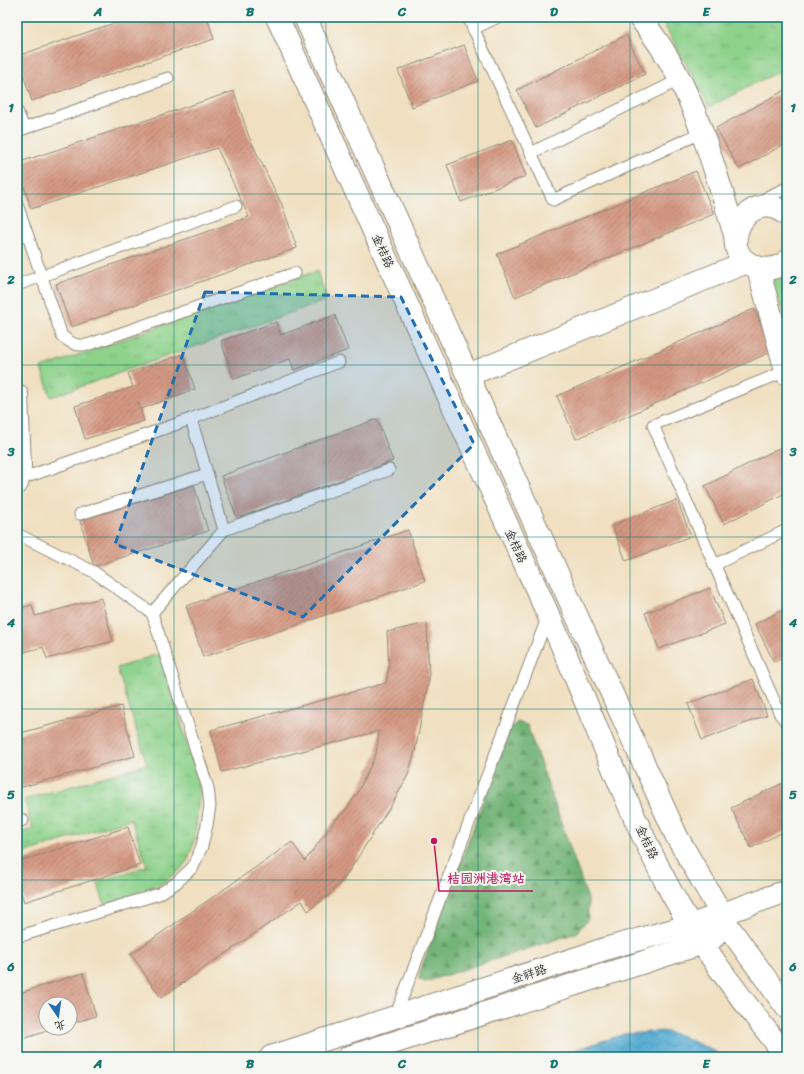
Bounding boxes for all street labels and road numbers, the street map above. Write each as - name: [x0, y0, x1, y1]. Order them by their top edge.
- street label: 金桔路: [366, 230, 400, 272]
- street label: 金桔路: [499, 525, 533, 567]
- street label: 金桔路: [629, 821, 665, 863]
- street label: 金祥路: [508, 958, 550, 990]

